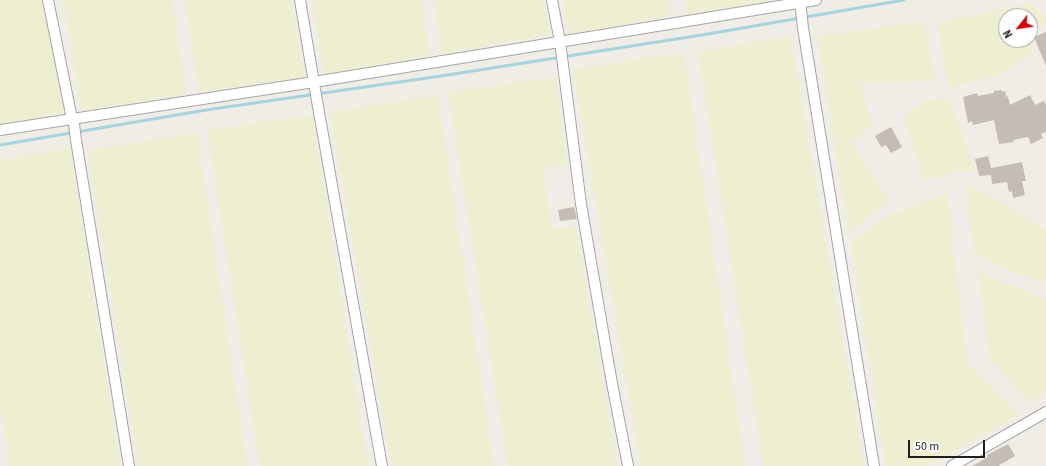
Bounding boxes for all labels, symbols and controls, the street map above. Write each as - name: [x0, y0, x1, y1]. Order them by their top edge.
- north arrow: [998, 8, 1038, 48]
- text: N: [1000, 27, 1016, 41]
- scale bar: [910, 432, 987, 458]
- text: 50 m: [915, 438, 939, 455]

